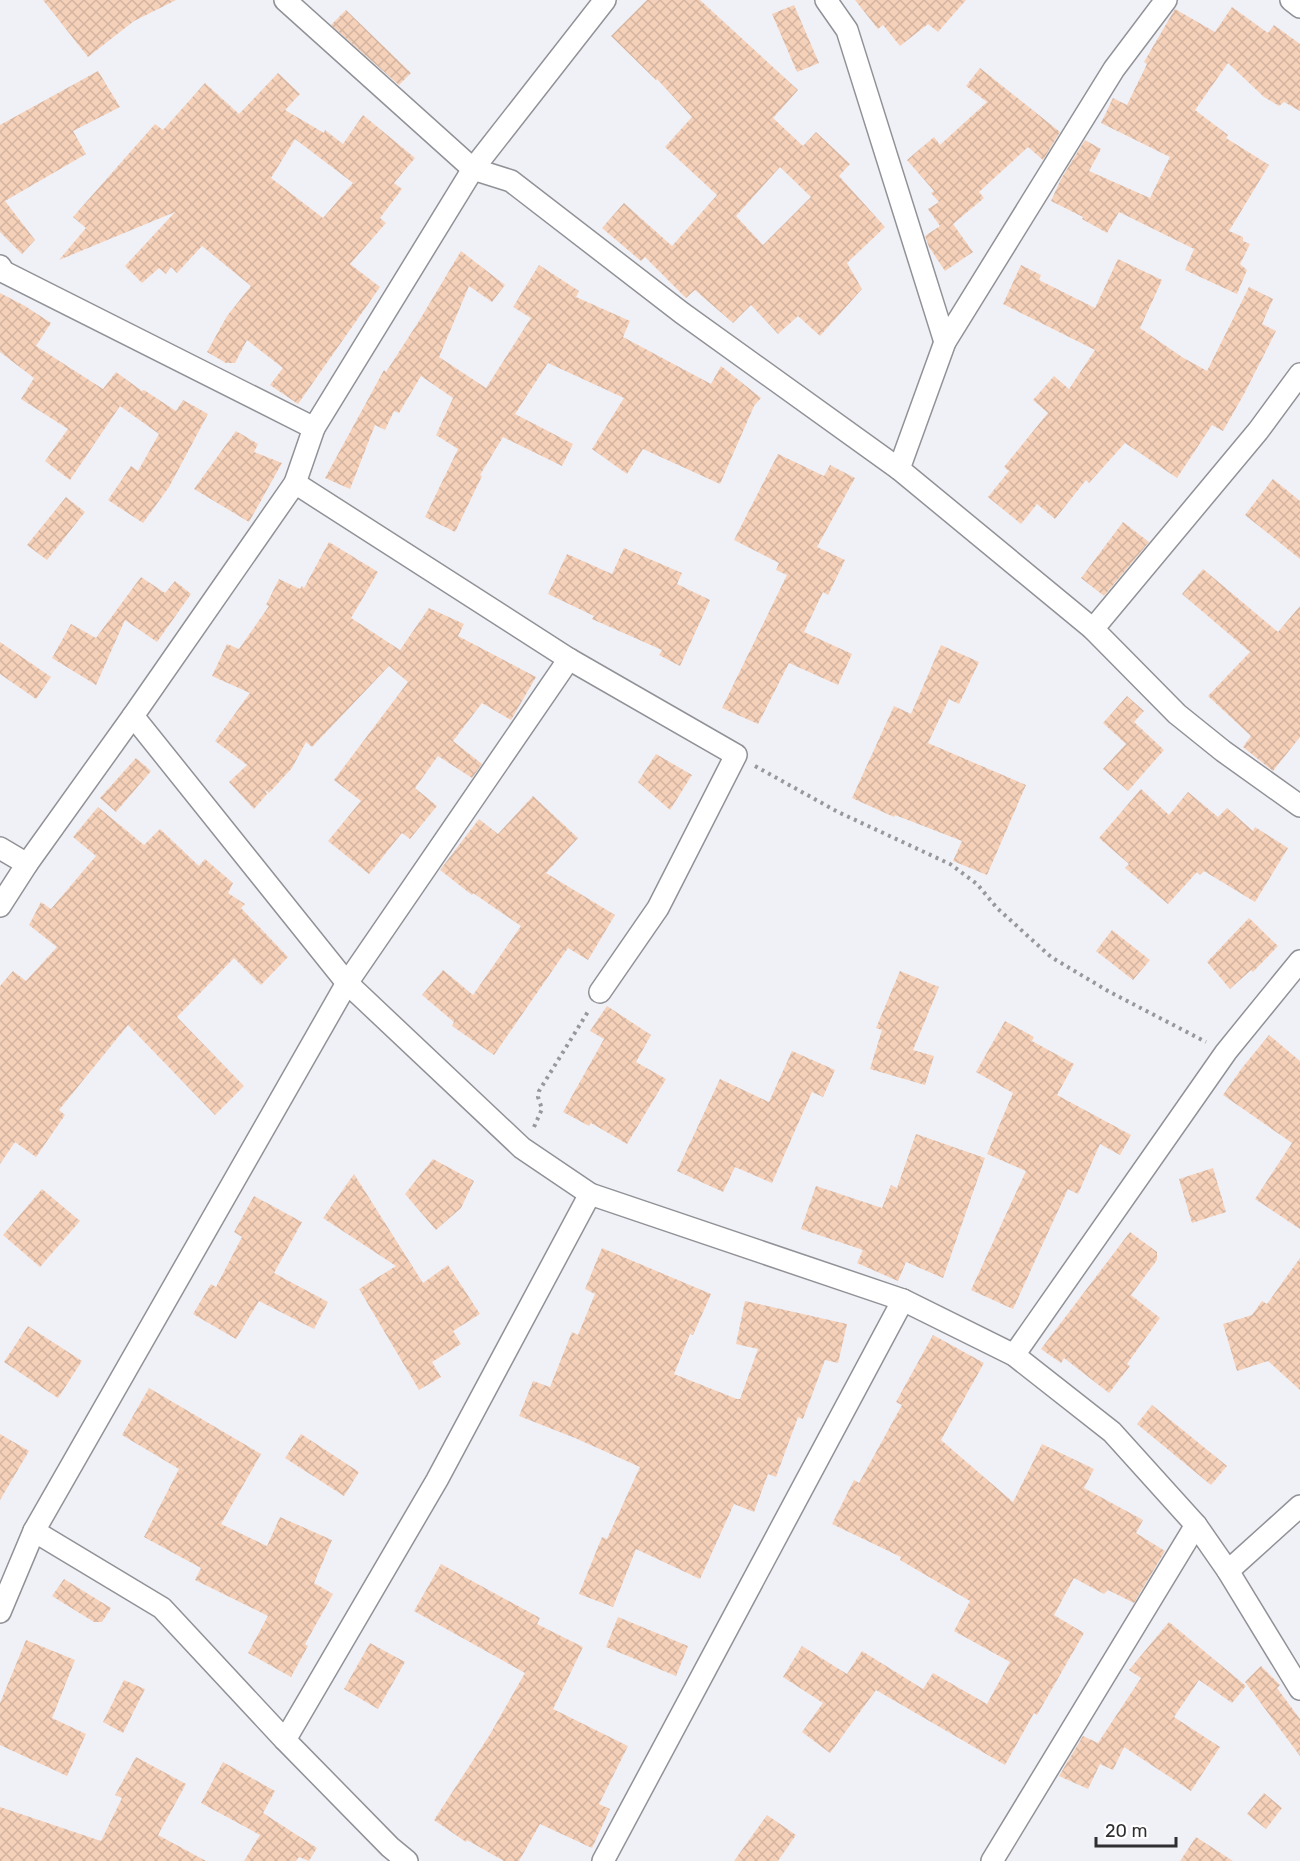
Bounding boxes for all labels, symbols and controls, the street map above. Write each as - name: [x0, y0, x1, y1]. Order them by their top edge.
- scale bar: [1096, 1810, 1176, 1848]
- text: 20 m: [1105, 1820, 1147, 1842]

